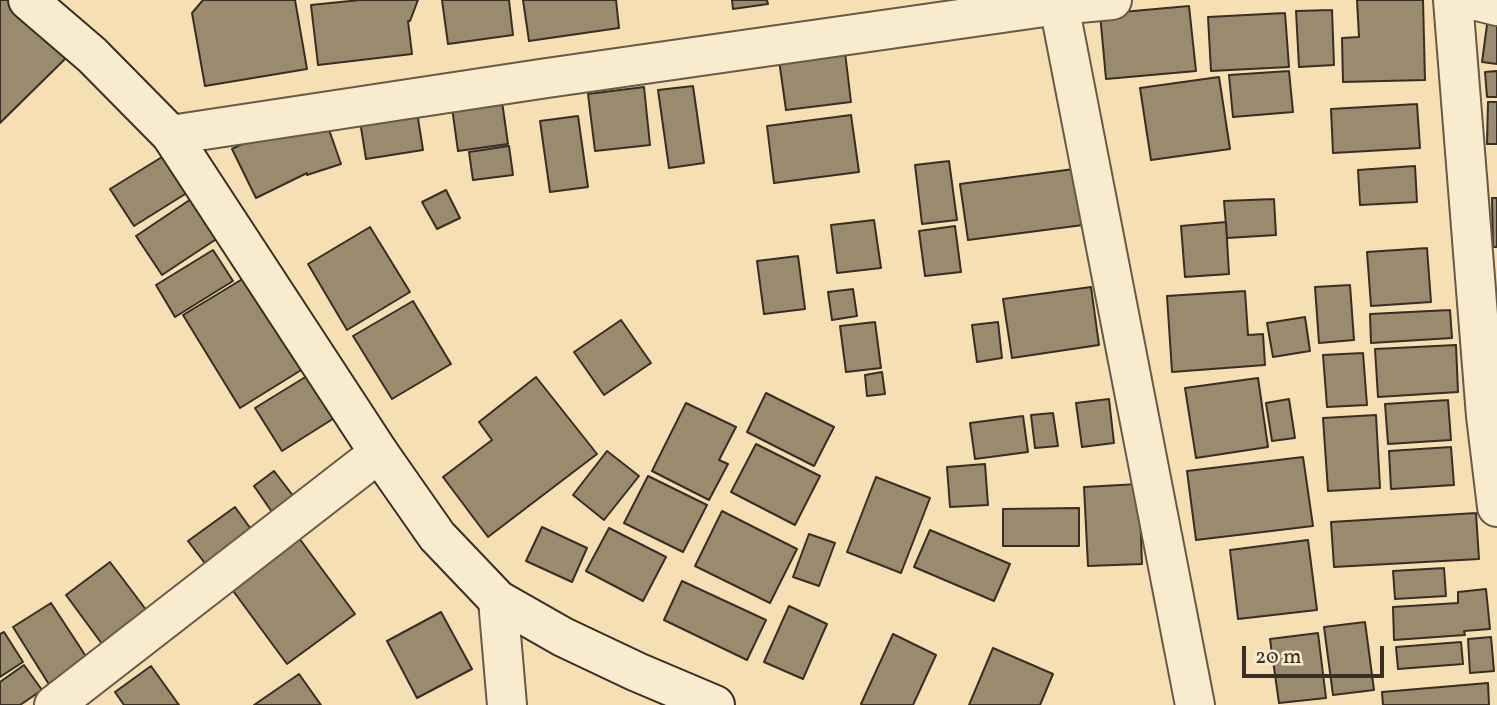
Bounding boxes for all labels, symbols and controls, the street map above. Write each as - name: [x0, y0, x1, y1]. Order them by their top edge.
- scale bar: [1245, 632, 1387, 676]
- text: 20 m: [1255, 643, 1301, 672]

